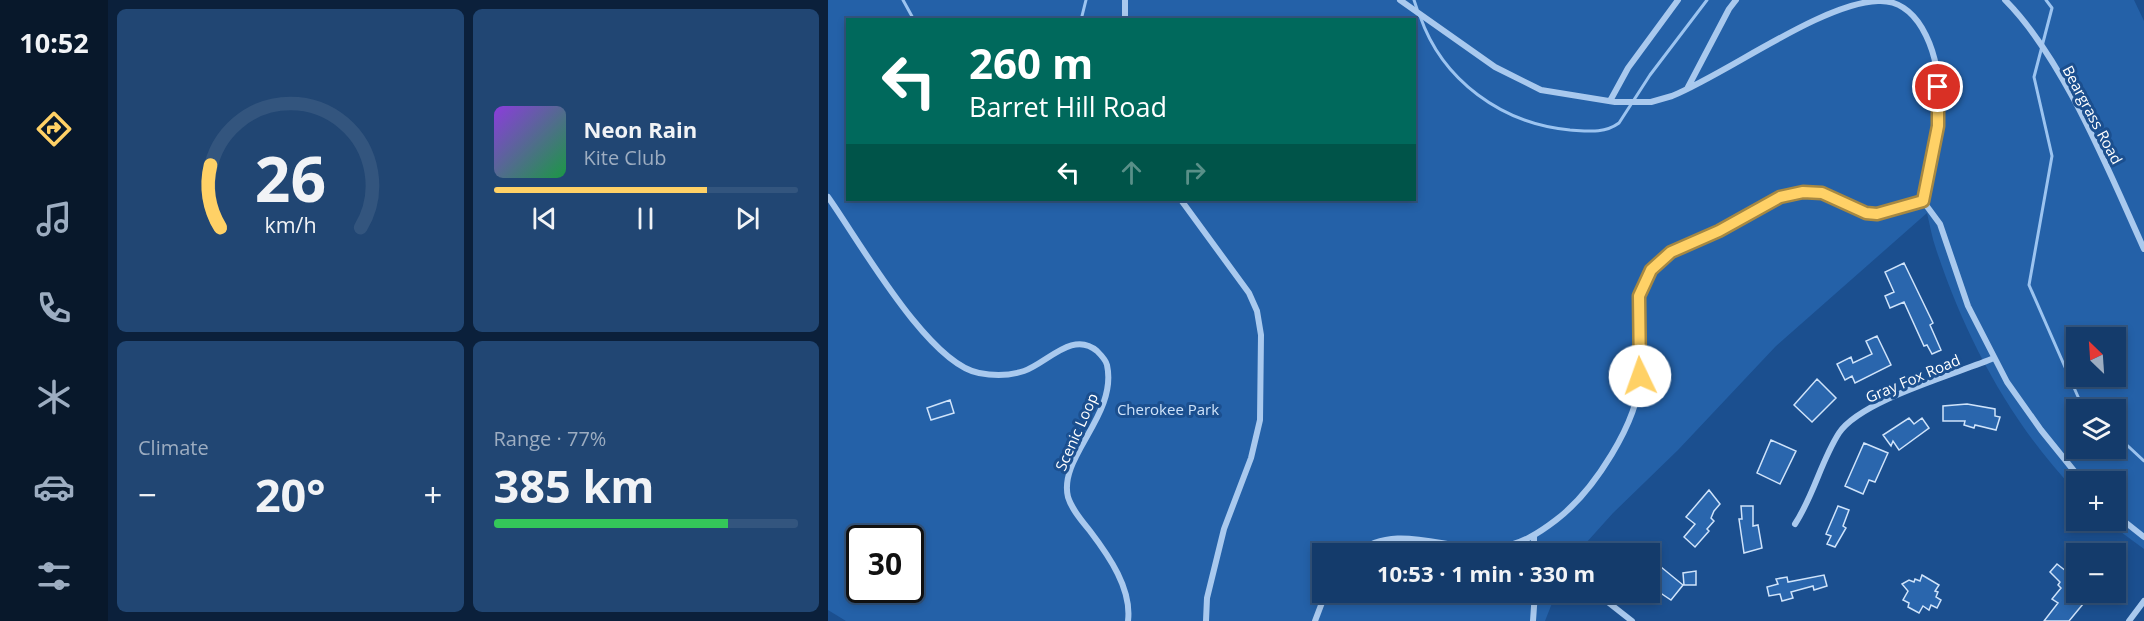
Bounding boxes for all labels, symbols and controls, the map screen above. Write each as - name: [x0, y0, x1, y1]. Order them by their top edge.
- text: 10:52: [19, 24, 89, 61]
- text: 260 m: [969, 34, 1093, 91]
- icon: left: [870, 42, 948, 120]
- pin: [1912, 61, 1963, 112]
- street label: Beargrass Road: [2058, 62, 2127, 167]
- icon: arrive: [1921, 70, 1954, 103]
- text: Barret Hill Road: [969, 88, 1167, 125]
- icon: directions: [33, 108, 75, 150]
- text: Neon Rain: [584, 114, 697, 144]
- text: 26: [255, 135, 326, 220]
- text: Kite Club: [584, 144, 667, 171]
- icon: left: [1052, 156, 1085, 189]
- icon: ahead: [1115, 156, 1148, 189]
- icon: right: [1178, 156, 1211, 189]
- icon: music: [33, 198, 75, 240]
- icon: previous: [528, 202, 561, 235]
- icon: pause: [629, 202, 662, 235]
- icon: next: [731, 202, 764, 235]
- text: km/h: [264, 210, 316, 239]
- icon: phone: [33, 287, 75, 329]
- north arrow: [2066, 327, 2126, 387]
- map controls: [2066, 327, 2126, 603]
- position arrow: [1608, 344, 1672, 408]
- street label: Gray Fox Road: [1862, 349, 1963, 407]
- icon: climate: [33, 376, 75, 418]
- street label: Scenic Loop: [1050, 390, 1102, 474]
- park label: Cherokee Park: [1117, 399, 1219, 419]
- button: layers: [2066, 399, 2126, 459]
- text: Range · 77%: [494, 425, 606, 452]
- text: Climate: [138, 434, 209, 461]
- text: 385 km: [494, 455, 654, 516]
- text: 20°: [255, 464, 326, 525]
- icon: car: [33, 466, 75, 508]
- button: +: [2066, 471, 2126, 531]
- text: −: [138, 472, 157, 517]
- text: +: [424, 472, 442, 517]
- speed limit sign: 30: [846, 525, 924, 603]
- button: −: [2066, 543, 2126, 603]
- icon: filters: [33, 555, 75, 597]
- text: 10:53 · 1 min · 330 m: [1377, 558, 1595, 588]

